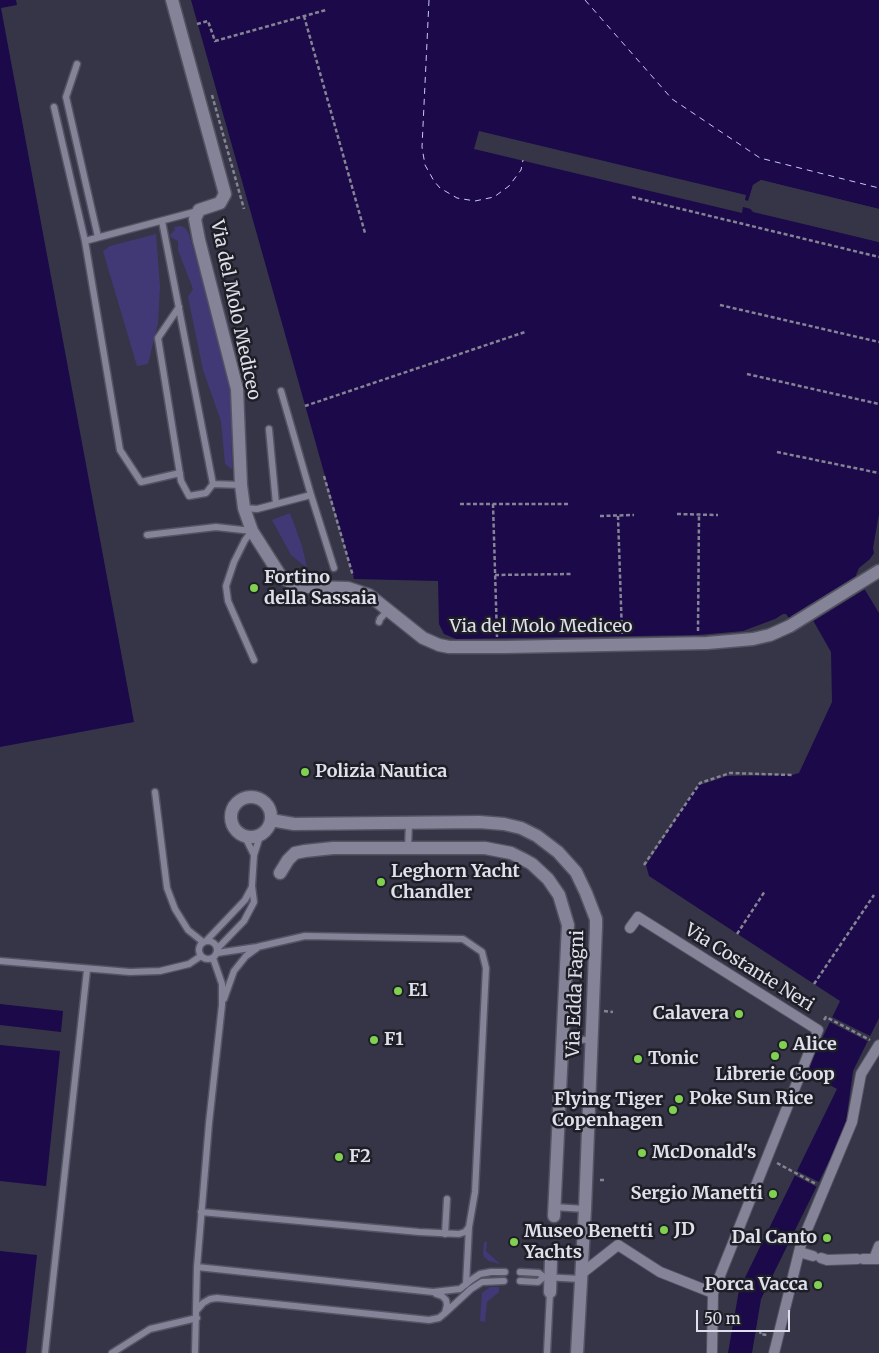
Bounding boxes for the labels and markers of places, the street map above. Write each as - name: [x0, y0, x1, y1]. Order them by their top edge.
- place label: Fortino della Sassaia: [264, 567, 377, 610]
- marker: Fortino della Sassaia: [248, 582, 260, 594]
- place label: Polizia Nautica: [315, 761, 447, 783]
- marker: Polizia Nautica: [299, 766, 311, 778]
- place label: Leghorn Yacht Chandler: [391, 861, 520, 904]
- marker: Leghorn Yacht Chandler: [375, 876, 387, 888]
- place label: E1: [408, 980, 428, 1002]
- marker: E1: [392, 985, 404, 997]
- place label: Calavera: [653, 1003, 729, 1025]
- marker: Calavera: [733, 1008, 745, 1020]
- place label: F1: [384, 1029, 404, 1051]
- marker: F1: [368, 1034, 380, 1046]
- place label: Alice: [793, 1034, 837, 1056]
- marker: Alice: [777, 1039, 789, 1051]
- place label: Tonic: [648, 1048, 699, 1070]
- marker: Librerie Coop: [769, 1050, 781, 1062]
- marker: Tonic: [632, 1053, 644, 1065]
- place label: Librerie Coop: [715, 1064, 835, 1086]
- place label: Poke Sun Rice: [689, 1088, 813, 1110]
- place label: Flying Tiger Copenhagen: [552, 1089, 663, 1132]
- marker: Poke Sun Rice: [673, 1093, 685, 1105]
- marker: Flying Tiger Copenhagen: [667, 1104, 679, 1116]
- place label: McDonald's: [652, 1142, 756, 1164]
- place label: F2: [349, 1146, 371, 1168]
- marker: McDonald's: [636, 1147, 648, 1159]
- marker: F2: [333, 1151, 345, 1163]
- place label: Sergio Manetti: [630, 1183, 763, 1205]
- marker: Sergio Manetti: [767, 1188, 779, 1200]
- place label: JD: [674, 1219, 695, 1241]
- place label: Museo Benetti Yachts: [524, 1221, 653, 1264]
- marker: JD: [658, 1224, 670, 1236]
- place label: Dal Canto: [732, 1227, 817, 1249]
- marker: Dal Canto: [821, 1232, 833, 1244]
- marker: Museo Benetti Yachts: [508, 1236, 520, 1248]
- place label: Porca Vacca: [704, 1274, 808, 1296]
- marker: Porca Vacca: [812, 1279, 824, 1291]

